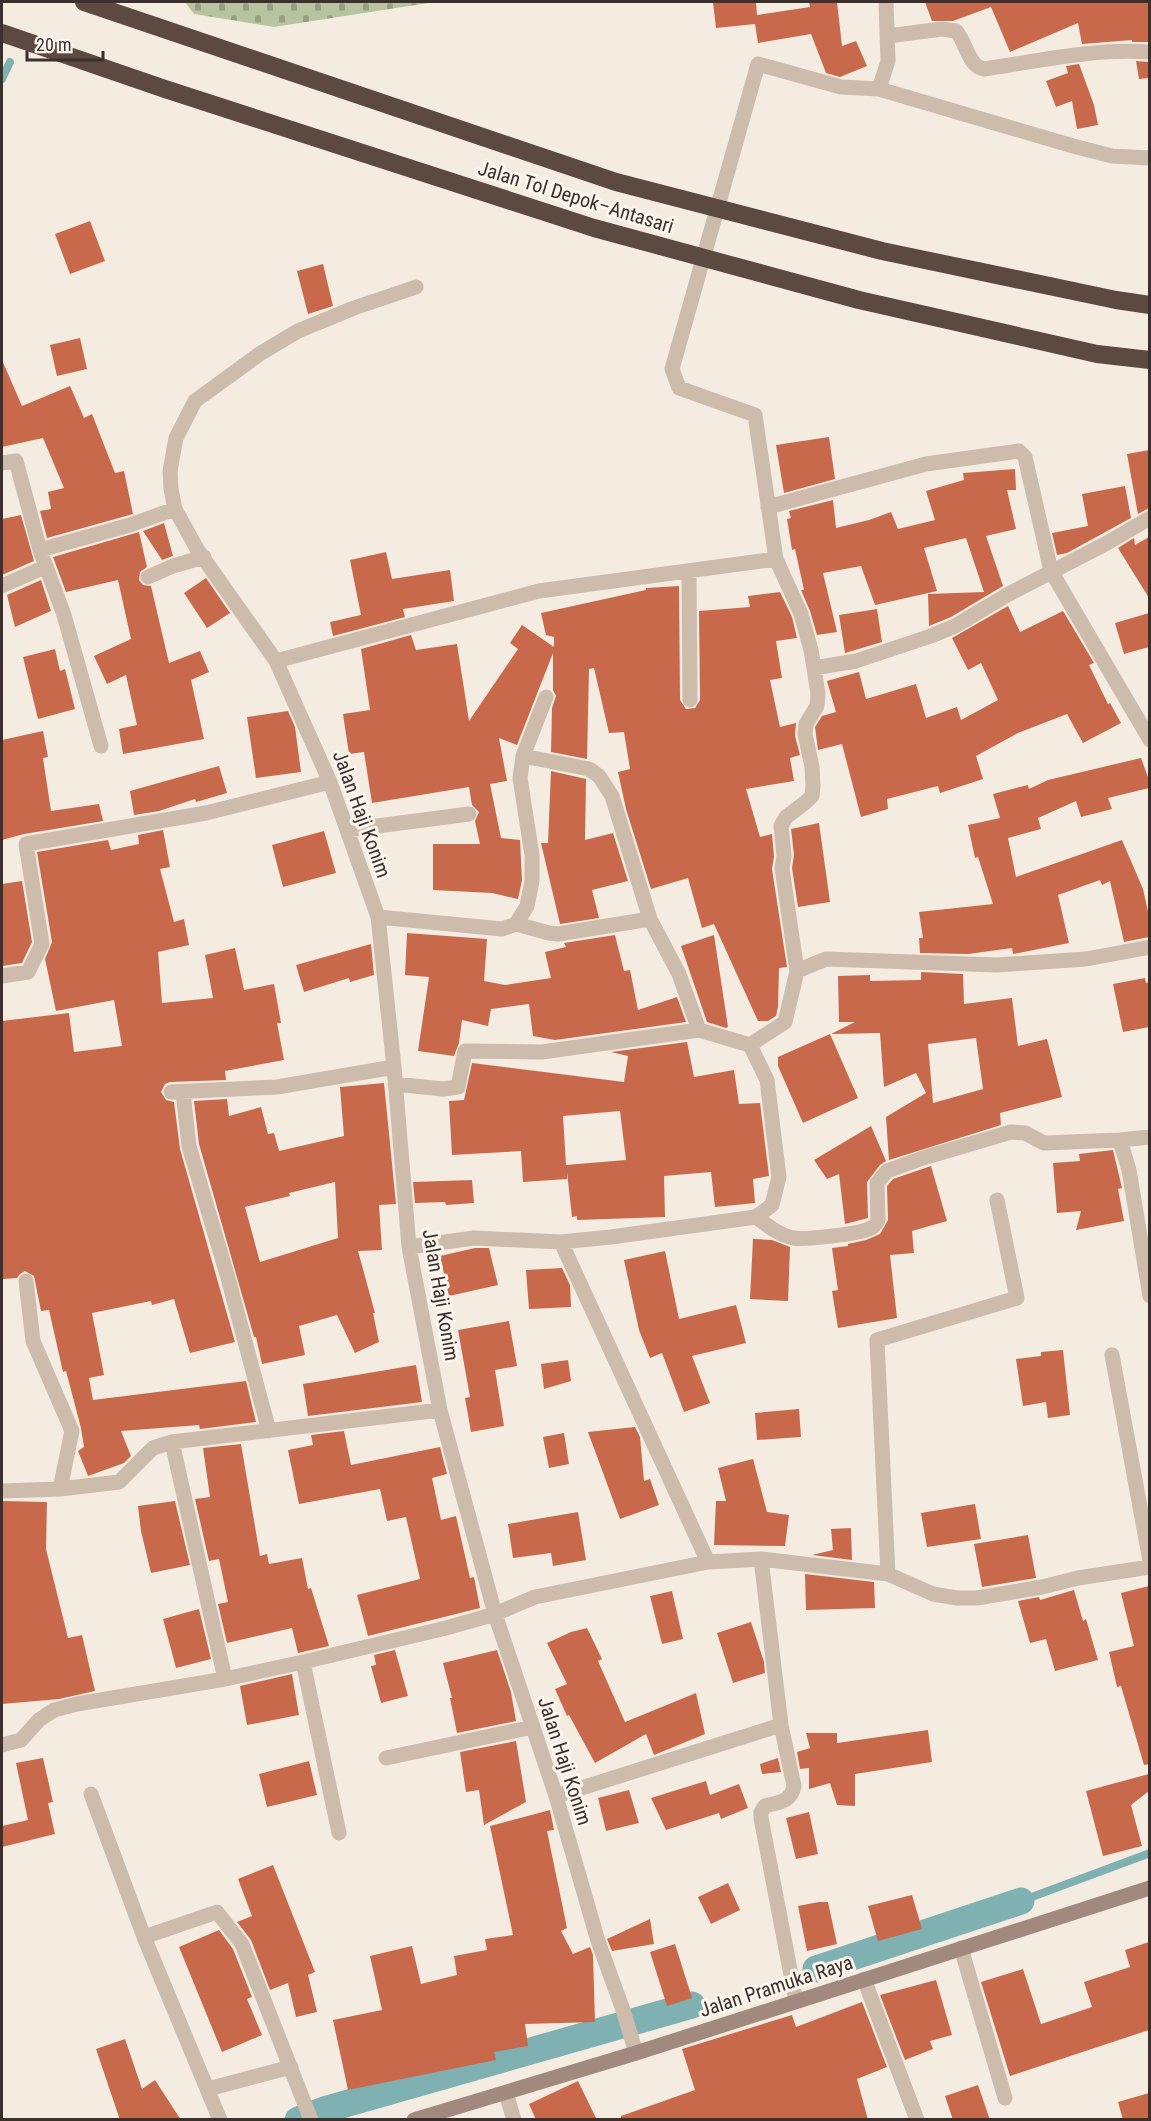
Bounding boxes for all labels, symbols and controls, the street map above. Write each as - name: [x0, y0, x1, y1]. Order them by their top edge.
- scale bar: [27, 24, 104, 62]
- text: 20 m: [36, 34, 71, 55]
- street label: Jalan Tol Depok–Antasari: [475, 156, 677, 238]
- street label: Jalan Haji Konim: [328, 747, 396, 881]
- street label: Jalan Haji Konim: [418, 1227, 464, 1363]
- street label: Jalan Haji Konim: [533, 1694, 597, 1828]
- street label: Jalan Pramuka Raya: [696, 1950, 856, 2022]

